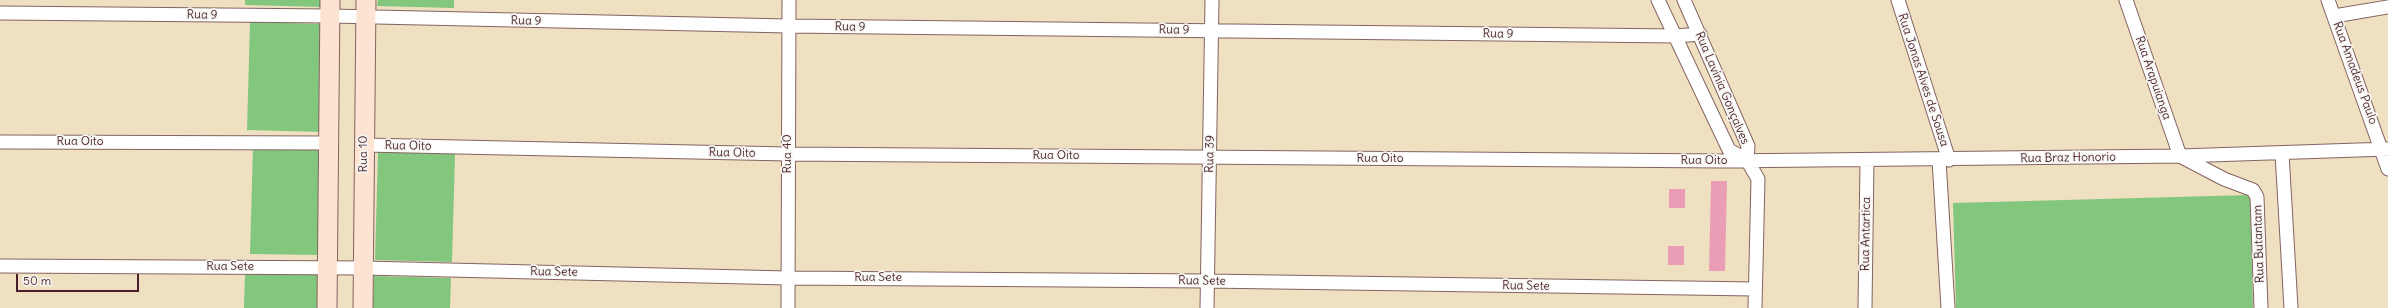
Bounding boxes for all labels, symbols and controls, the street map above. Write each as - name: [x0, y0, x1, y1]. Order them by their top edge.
- street label: Rua 9: [186, 8, 218, 22]
- street label: Rua Jonas Alves de Sousa: [1895, 12, 1951, 148]
- street label: Rua 9: [510, 14, 542, 28]
- street label: Rua 9: [834, 20, 866, 34]
- street label: Rua Amadeus Paulo: [2330, 20, 2380, 126]
- street label: Rua 9: [1158, 23, 1190, 37]
- street label: Rua 9: [1482, 27, 1514, 41]
- street label: Rua Lavínia Gonçalves: [1692, 29, 1752, 147]
- street label: Rua Arapuianga: [2132, 34, 2174, 122]
- street label: Rua 40: [781, 134, 795, 174]
- street label: Rua Oito: [57, 135, 103, 149]
- street label: Rua 39: [1202, 135, 1218, 173]
- street label: Rua 10: [357, 136, 371, 172]
- street label: Rua Oito: [384, 138, 432, 154]
- street label: Rua Oito: [708, 145, 756, 161]
- street label: Rua Oito: [1033, 149, 1079, 163]
- street label: Rua Braz Honorio: [2020, 150, 2116, 166]
- street label: Rua Oito: [1357, 152, 1403, 166]
- street label: Rua Oito: [1681, 154, 1727, 168]
- street label: Rua Antartica: [1858, 197, 1874, 271]
- street label: Rua Butantam: [2250, 205, 2268, 283]
- street label: Rua Sete: [206, 260, 254, 274]
- street label: Rua Sete: [530, 264, 578, 280]
- scale bar: [18, 266, 141, 292]
- street label: Rua Sete: [854, 271, 902, 285]
- text: 50 m: [23, 273, 51, 288]
- street label: Rua Sete: [1178, 273, 1226, 289]
- street label: Rua Sete: [1502, 278, 1550, 294]

